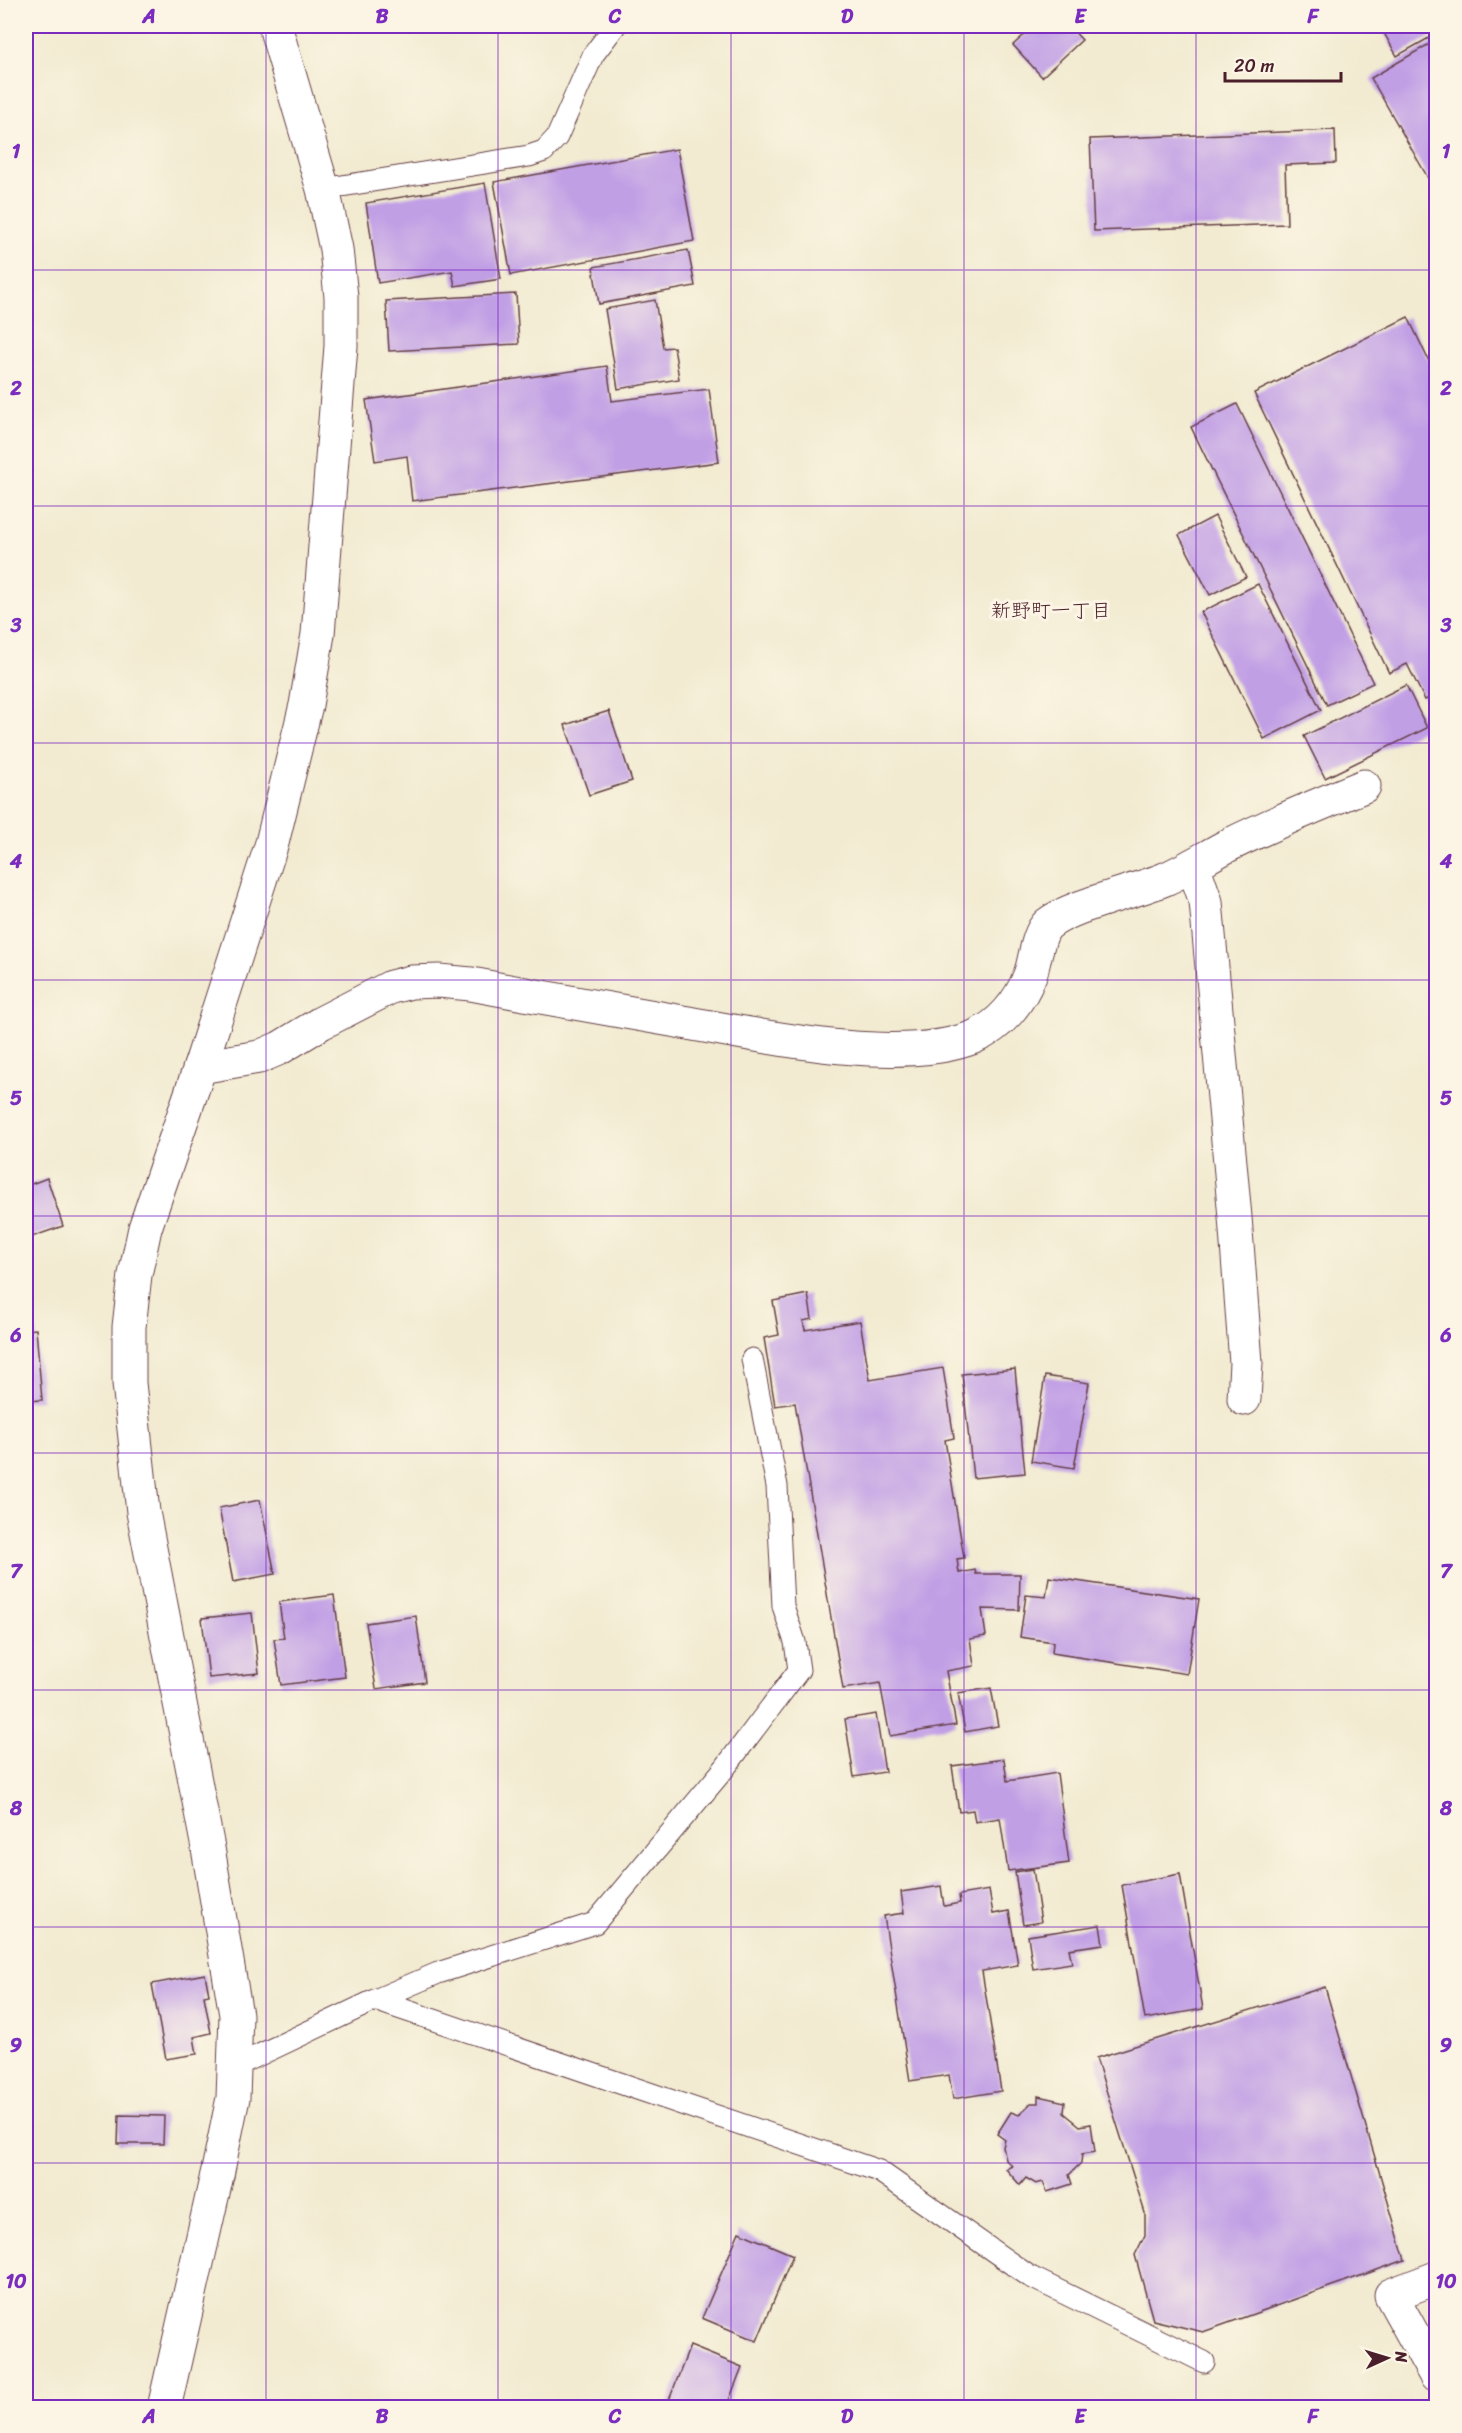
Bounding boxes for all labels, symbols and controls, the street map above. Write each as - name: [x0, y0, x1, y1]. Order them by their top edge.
- text: A: [141, 0, 156, 34]
- text: B: [376, 0, 389, 34]
- text: C: [608, 0, 622, 34]
- text: D: [841, 0, 854, 34]
- text: E: [1074, 0, 1087, 34]
- text: F: [1307, 0, 1320, 34]
- scale bar: [1225, 45, 1340, 83]
- text: 20 m: [1234, 50, 1274, 82]
- text: 1: [12, 134, 21, 169]
- text: 1: [1442, 134, 1451, 169]
- text: 2: [9, 371, 22, 406]
- text: 2: [1439, 371, 1452, 406]
- district label: 新野町一丁目: [991, 593, 1111, 628]
- text: 3: [10, 608, 22, 643]
- text: 3: [1440, 608, 1452, 643]
- text: 4: [9, 844, 23, 879]
- text: 4: [1439, 844, 1453, 879]
- text: 5: [10, 1081, 22, 1116]
- text: 5: [1440, 1081, 1452, 1116]
- text: 6: [9, 1318, 22, 1353]
- text: 6: [1439, 1318, 1452, 1353]
- text: 7: [10, 1554, 23, 1589]
- text: 7: [1440, 1554, 1453, 1589]
- text: 8: [9, 1791, 23, 1826]
- text: 8: [1439, 1791, 1453, 1826]
- text: 9: [10, 2028, 22, 2063]
- text: 9: [1440, 2028, 1452, 2063]
- text: 10: [5, 2264, 27, 2299]
- text: 10: [1435, 2264, 1457, 2299]
- north arrow: [1357, 2328, 1417, 2388]
- text: N: [1387, 2349, 1416, 2364]
- text: A: [141, 2399, 156, 2433]
- text: B: [376, 2399, 389, 2433]
- text: C: [608, 2399, 622, 2433]
- text: D: [841, 2399, 854, 2433]
- text: E: [1074, 2399, 1087, 2433]
- text: F: [1307, 2399, 1320, 2433]

